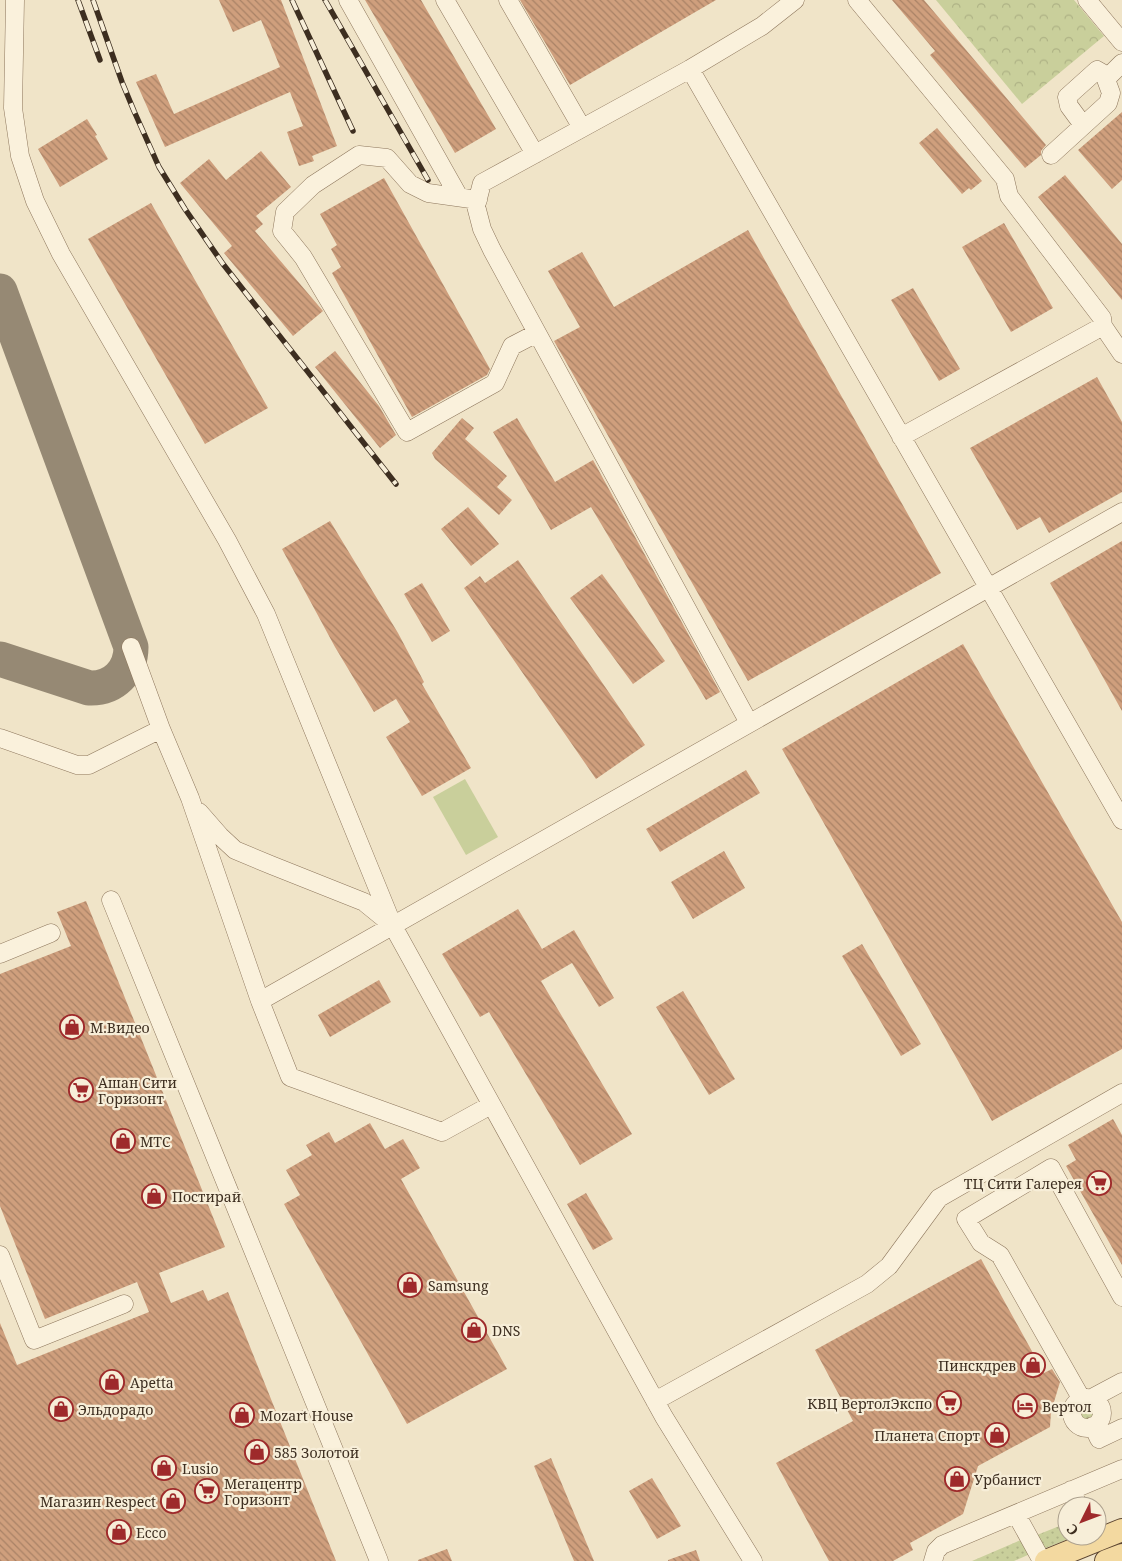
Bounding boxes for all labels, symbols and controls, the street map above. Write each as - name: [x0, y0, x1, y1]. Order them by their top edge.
- shop icon: М.Видео: [59, 1014, 85, 1040]
- place label: М.Видео: [90, 1018, 150, 1037]
- place label: Ашан Сити Горизонт: [98, 1073, 177, 1108]
- supermarket icon: Ашан Сити Горизонт: [68, 1077, 94, 1103]
- shop icon: МТС: [110, 1128, 136, 1154]
- place label: МТС: [140, 1132, 171, 1151]
- supermarket icon: ТЦ Сити Галерея: [1086, 1170, 1112, 1196]
- place label: ТЦ Сити Галерея: [964, 1174, 1082, 1193]
- shop icon: Постирай: [141, 1183, 167, 1209]
- place label: Постирай: [172, 1187, 241, 1206]
- shop icon: Samsung: [397, 1272, 423, 1298]
- place label: Samsung: [428, 1276, 489, 1295]
- shop icon: DNS: [461, 1317, 487, 1343]
- place label: DNS: [492, 1321, 520, 1340]
- shop icon: Пинскдрев: [1020, 1352, 1046, 1378]
- place label: Пинскдрев: [938, 1356, 1016, 1375]
- shop icon: Apetta: [99, 1369, 125, 1395]
- place label: Apetta: [130, 1373, 174, 1392]
- supermarket icon: КВЦ ВертолЭкспо: [936, 1390, 962, 1416]
- hotel icon: Вертол: [1012, 1393, 1038, 1419]
- place label: КВЦ ВертолЭкспо: [807, 1394, 932, 1413]
- shop icon: Эльдорадо: [48, 1396, 74, 1422]
- place label: Вертол: [1042, 1397, 1092, 1416]
- place label: Эльдорадо: [78, 1400, 153, 1419]
- shop icon: Mozart House: [229, 1402, 255, 1428]
- place label: Mozart House: [260, 1406, 353, 1425]
- shop icon: Планета Спорт: [984, 1422, 1010, 1448]
- place label: Планета Спорт: [874, 1426, 981, 1445]
- shop icon: 585 Золотой: [244, 1439, 270, 1465]
- place label: 585 Золотой: [274, 1443, 359, 1462]
- shop icon: Lusio: [151, 1455, 177, 1481]
- place label: Lusio: [182, 1459, 218, 1478]
- shop icon: Урбанист: [944, 1466, 970, 1492]
- place label: Урбанист: [974, 1470, 1042, 1489]
- place label: Мегацентр Горизонт: [224, 1474, 302, 1509]
- supermarket icon: Мегацентр Горизонт: [194, 1478, 220, 1504]
- shop icon: Магазин Respect: [160, 1488, 186, 1514]
- place label: Магазин Respect: [40, 1492, 156, 1511]
- north arrow: [1057, 1496, 1107, 1546]
- shop icon: Ecco: [106, 1519, 132, 1545]
- text: С: [1062, 1520, 1082, 1540]
- place label: Ecco: [136, 1523, 167, 1542]

